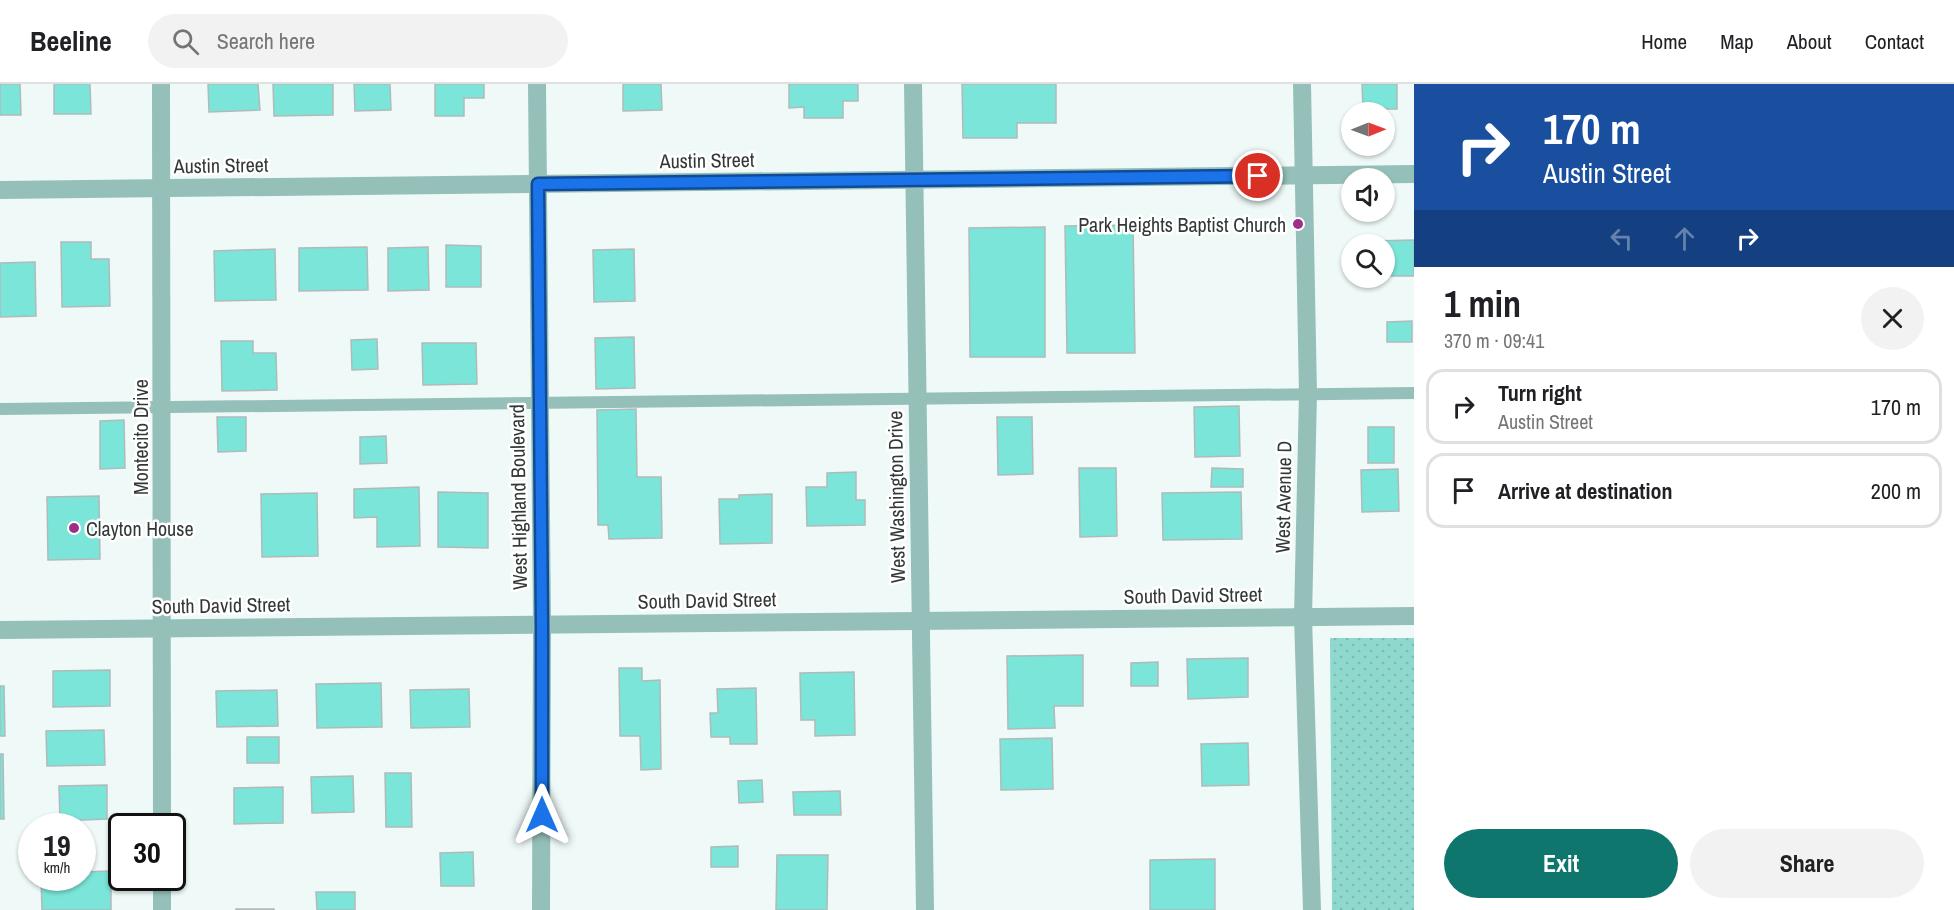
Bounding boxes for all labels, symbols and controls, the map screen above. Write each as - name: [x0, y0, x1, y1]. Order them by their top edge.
- search box: [148, 14, 568, 68]
- text: Beeline: [30, 22, 112, 60]
- icon: search: [169, 25, 202, 58]
- text: Search here: [217, 26, 315, 56]
- text: Home: [1641, 27, 1687, 56]
- text: Map: [1720, 27, 1754, 56]
- text: About: [1787, 27, 1832, 56]
- text: Contact: [1865, 27, 1924, 56]
- text: 170 m: [1543, 101, 1641, 157]
- north arrow: [1341, 102, 1395, 156]
- map controls: [1341, 102, 1395, 288]
- icon: right: [1444, 108, 1522, 186]
- street label: Austin Street: [658, 146, 755, 174]
- pin: [1232, 150, 1283, 201]
- street label: Austin Street: [172, 151, 269, 179]
- text: Austin Street: [1543, 155, 1671, 191]
- icon: arrive: [1241, 159, 1274, 192]
- button: sound: [1341, 168, 1395, 222]
- place label: Park Heights Baptist Church: [1078, 211, 1286, 238]
- marker: Park Heights Baptist Church: [1291, 217, 1305, 231]
- icon: left: [1605, 222, 1638, 255]
- icon: ahead: [1668, 222, 1701, 255]
- icon: right: [1731, 222, 1764, 255]
- button: search: [1341, 234, 1395, 288]
- text: 1 min: [1444, 280, 1521, 328]
- button: close: [1861, 287, 1924, 350]
- text: 370 m · 09:41: [1444, 327, 1544, 354]
- text: Turn right: [1498, 378, 1582, 408]
- street label: Montecito Drive: [127, 379, 154, 495]
- icon: right: [1447, 390, 1480, 423]
- text: 170 m: [1871, 392, 1921, 422]
- street label: West Highland Boulevard: [503, 404, 533, 590]
- text: Austin Street: [1498, 408, 1593, 435]
- street label: West Washington Drive: [881, 411, 911, 583]
- street label: West Avenue D: [1269, 441, 1297, 553]
- icon: arrive: [1447, 474, 1480, 507]
- text: Arrive at destination: [1498, 476, 1672, 506]
- text: 200 m: [1871, 476, 1921, 506]
- place label: Clayton House: [86, 515, 194, 542]
- marker: Clayton House: [67, 521, 81, 535]
- street label: South David Street: [1123, 580, 1263, 610]
- street label: South David Street: [637, 585, 777, 615]
- street label: South David Street: [151, 590, 291, 620]
- position arrow: [510, 783, 574, 847]
- speed limit sign: 30: [108, 813, 186, 891]
- text: 19: [43, 825, 71, 865]
- button: Exit: [1444, 829, 1678, 898]
- button: Share: [1690, 829, 1924, 898]
- text: km/h: [44, 857, 70, 878]

